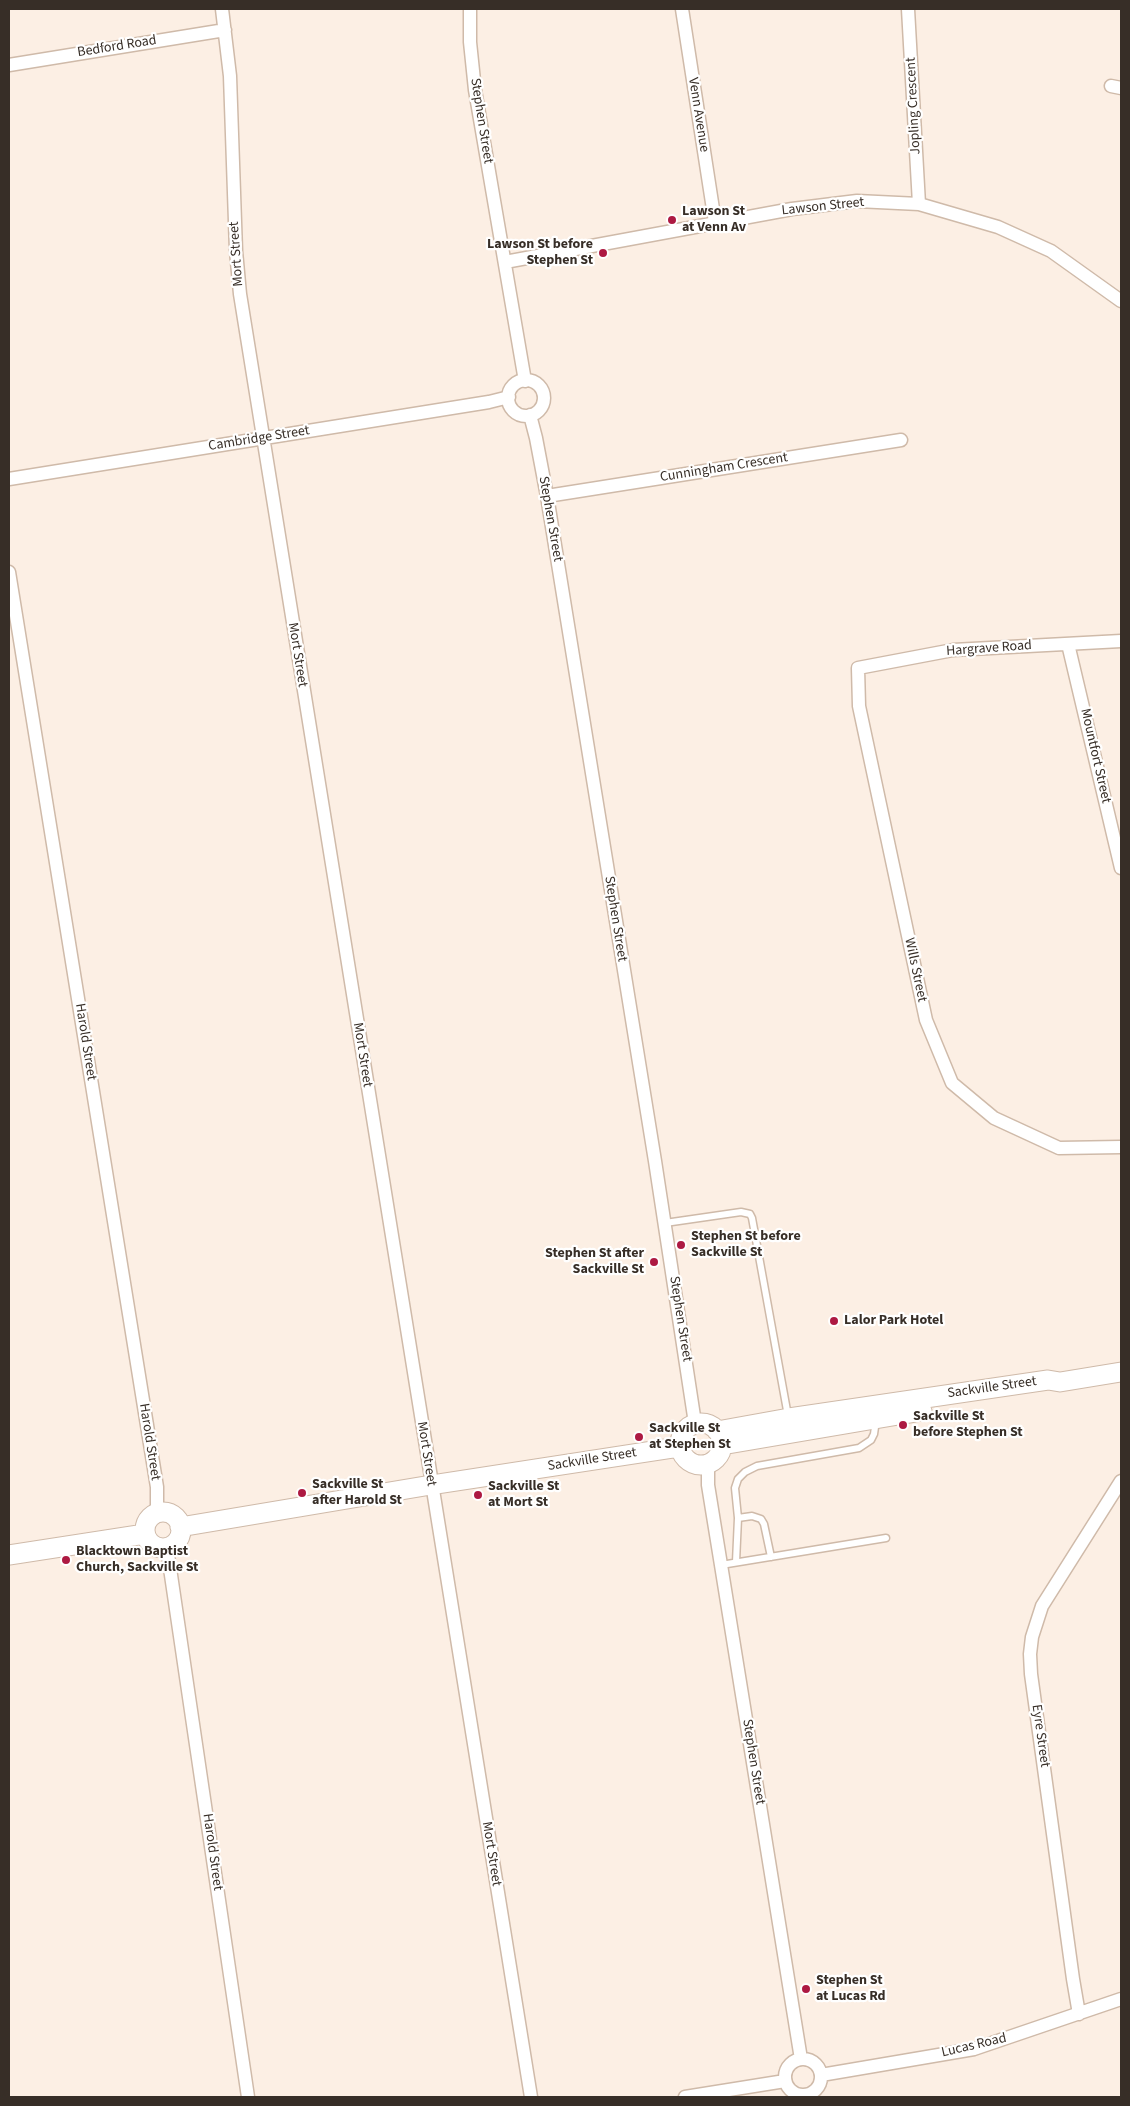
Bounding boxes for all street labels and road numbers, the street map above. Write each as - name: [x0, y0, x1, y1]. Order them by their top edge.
- street label: Bedford Road: [76, 32, 158, 62]
- street label: Jopling Crescent: [903, 57, 925, 155]
- street label: Stephen Street: [466, 77, 496, 165]
- street label: Venn Avenue: [684, 77, 712, 153]
- street label: Lawson Street: [781, 194, 865, 220]
- street label: Mort Street: [226, 221, 248, 287]
- street label: Cambridge Street: [207, 423, 311, 455]
- street label: Cunningham Crescent: [659, 450, 789, 486]
- street label: Stephen Street: [534, 475, 566, 563]
- street label: Mort Street: [284, 621, 310, 689]
- street label: Hargrave Road: [946, 638, 1032, 660]
- street label: Mountfort Street: [1076, 707, 1114, 805]
- street label: Stephen Street: [600, 875, 630, 963]
- street label: Wills Street: [900, 936, 930, 1004]
- street label: Harold Street: [71, 1002, 99, 1082]
- street label: Mort Street: [349, 1021, 375, 1089]
- street label: Stephen Street: [665, 1275, 695, 1363]
- street label: Sackville Street: [946, 1373, 1038, 1403]
- street label: Harold Street: [135, 1402, 163, 1482]
- street label: Mort Street: [413, 1420, 439, 1488]
- street label: Sackville Street: [546, 1445, 638, 1475]
- street label: Eyre Street: [1027, 1703, 1053, 1769]
- street label: Stephen Street: [738, 1718, 768, 1806]
- street label: Harold Street: [198, 1812, 226, 1892]
- street label: Mort Street: [478, 1820, 504, 1888]
- street label: Lucas Road: [940, 2030, 1008, 2062]

